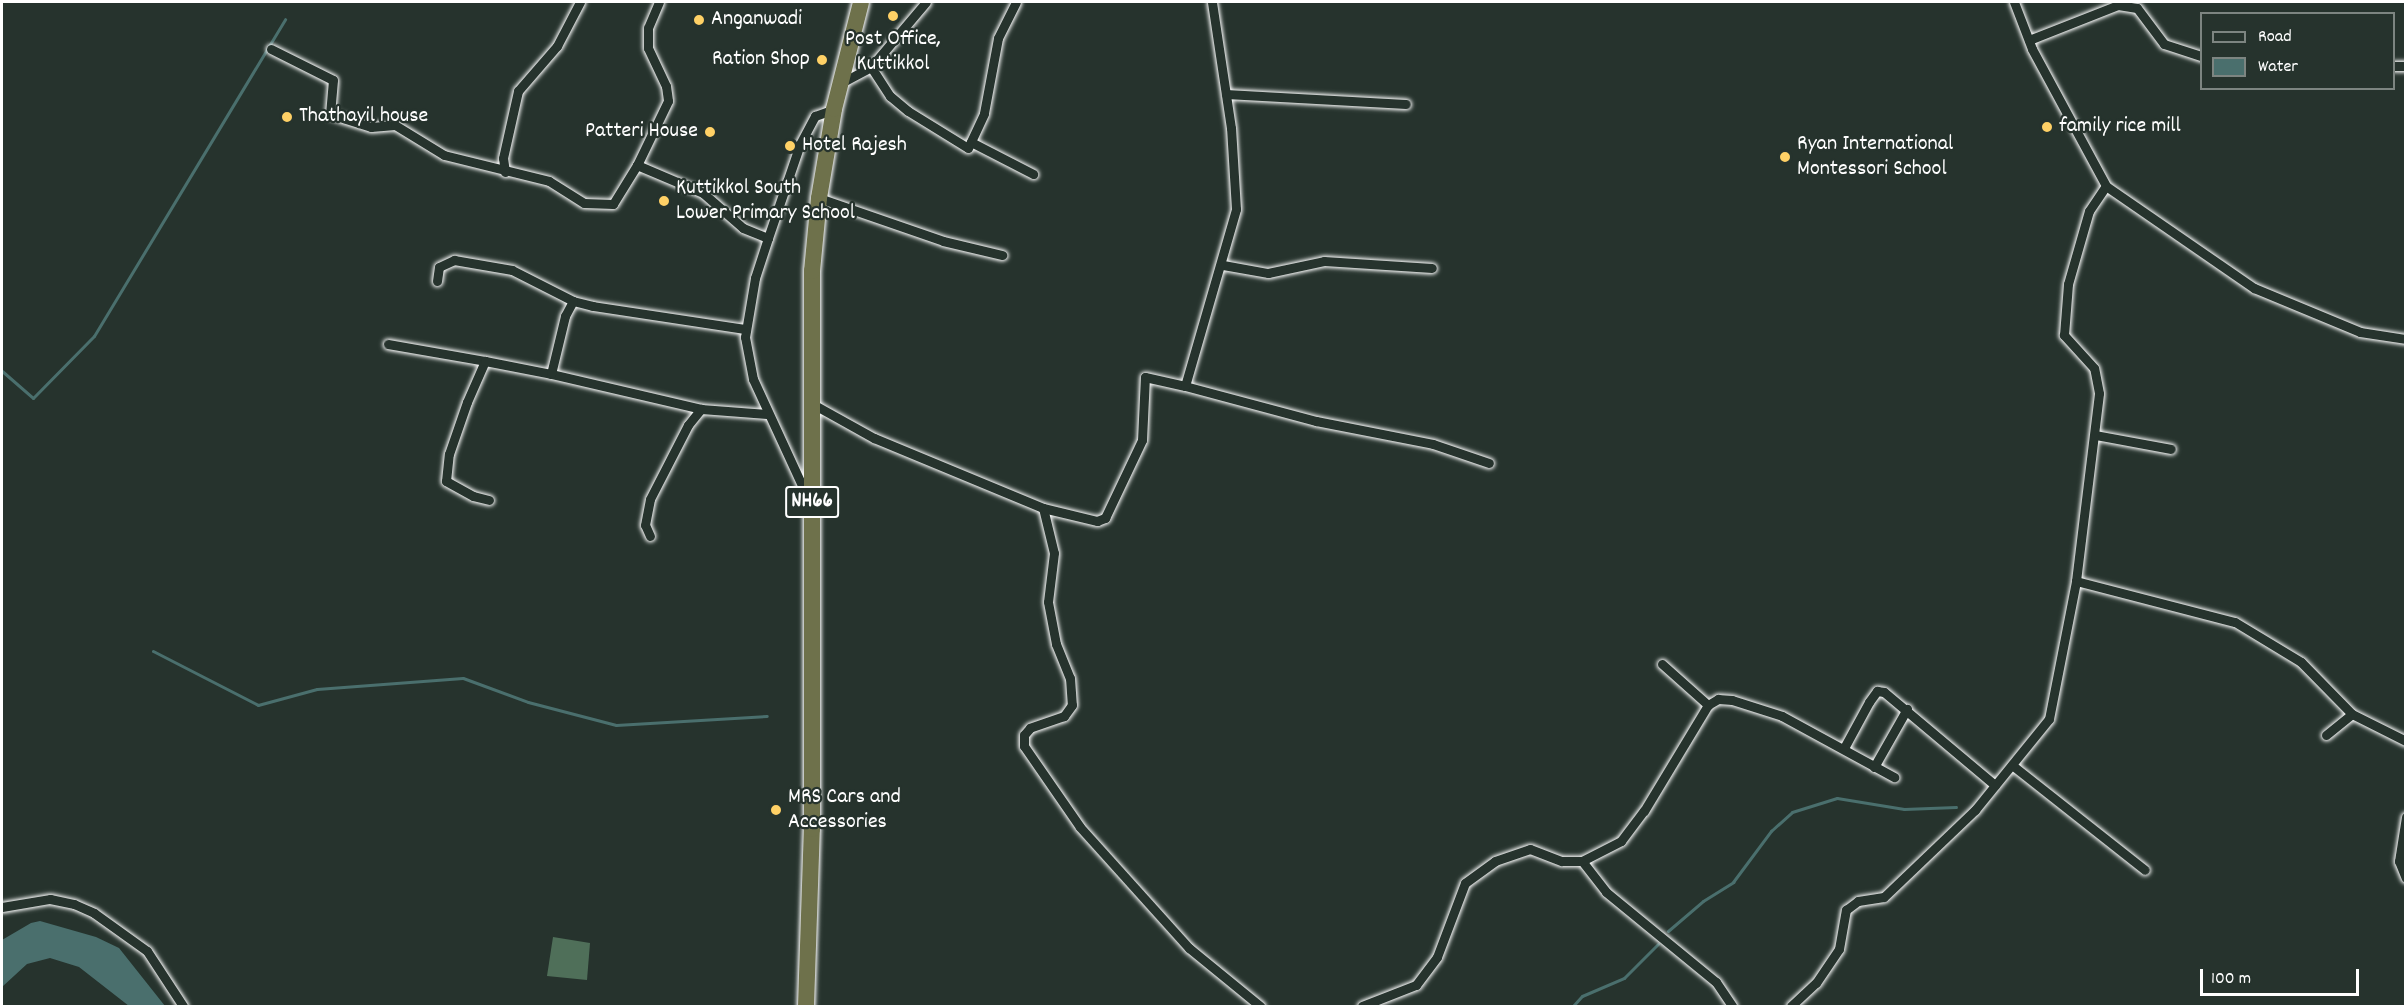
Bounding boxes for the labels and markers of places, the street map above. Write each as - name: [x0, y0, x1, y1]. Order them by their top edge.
- place label: Anganwadi: [711, 7, 802, 33]
- marker: Post Office, Kuttikkol: [886, 9, 900, 23]
- marker: Anganwadi: [692, 13, 706, 27]
- place label: Post Office, Kuttikkol: [845, 26, 941, 78]
- place label: Ration Shop: [712, 47, 810, 73]
- marker: Ration Shop: [815, 53, 829, 67]
- place label: Thathayil house: [299, 104, 428, 130]
- marker: Thathayil house: [280, 110, 294, 124]
- place label: family rice mill: [2059, 114, 2181, 140]
- place label: Patteri House: [585, 119, 698, 145]
- marker: family rice mill: [2040, 120, 2054, 134]
- marker: Patteri House: [703, 125, 717, 139]
- place label: Ryan International Montessori School: [1797, 131, 1953, 182]
- place label: Hotel Rajesh: [802, 133, 907, 159]
- marker: Hotel Rajesh: [783, 139, 797, 153]
- marker: Ryan International Montessori School: [1778, 150, 1792, 164]
- place label: Kuttikkol South Lower Primary School: [676, 175, 855, 226]
- marker: Kuttikkol South Lower Primary School: [657, 194, 671, 208]
- place label: MRS Cars and Accessories: [788, 784, 901, 836]
- marker: MRS Cars and Accessories: [769, 803, 783, 817]

